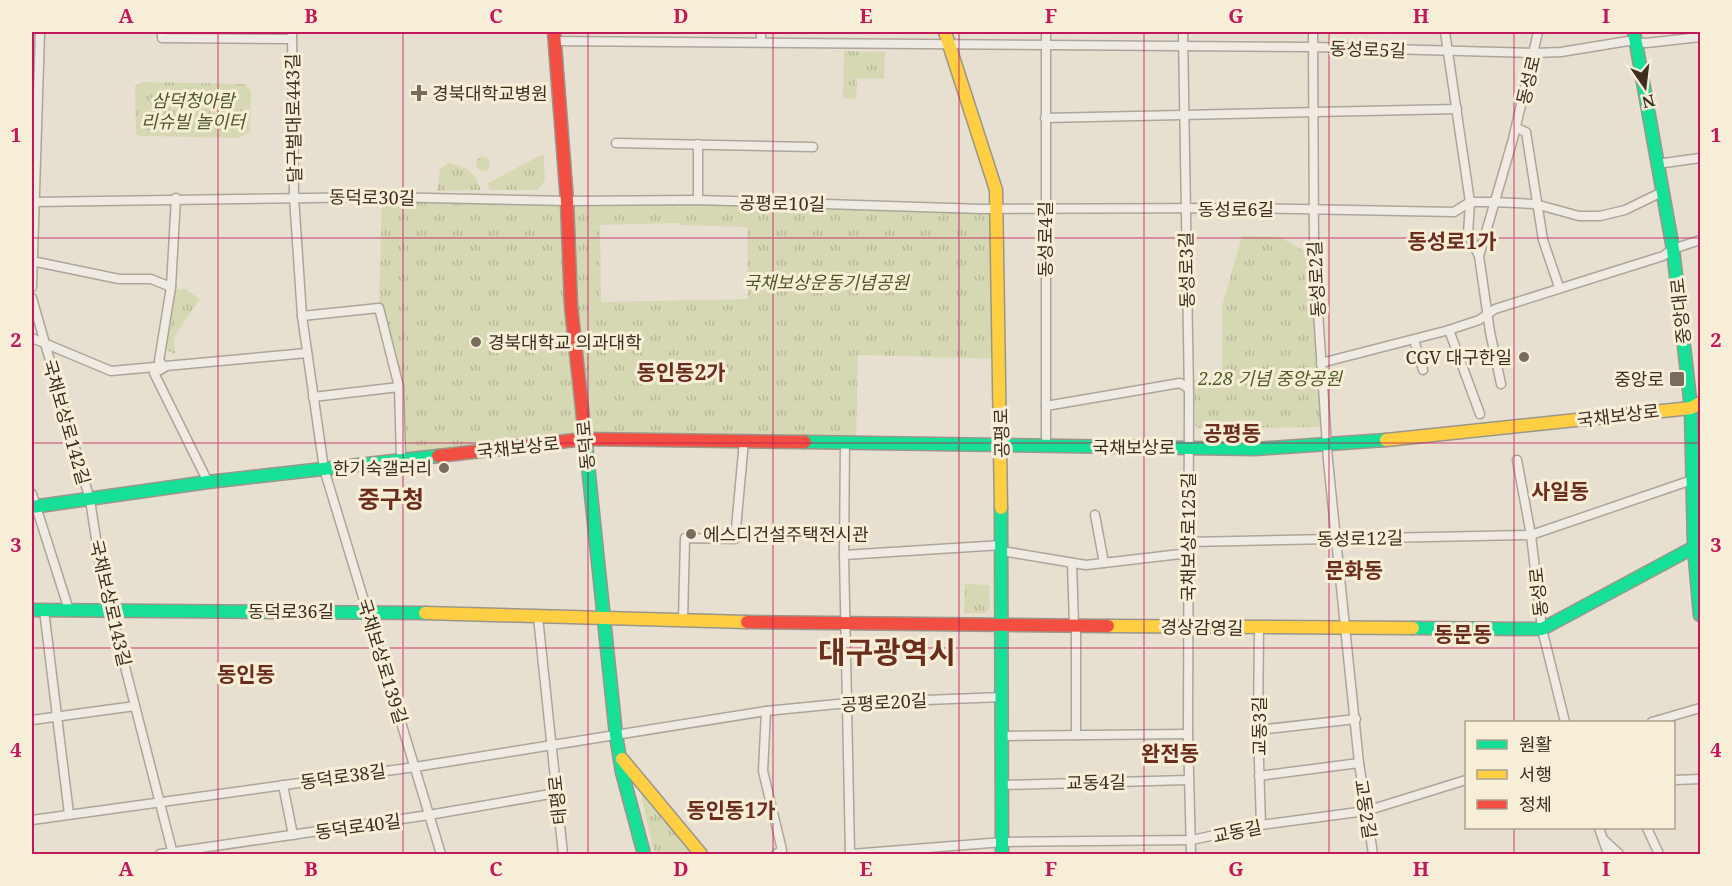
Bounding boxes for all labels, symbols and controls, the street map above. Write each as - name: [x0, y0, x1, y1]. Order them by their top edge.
- text: A: [118, 2, 134, 29]
- text: B: [304, 2, 318, 29]
- text: C: [489, 2, 503, 29]
- text: D: [673, 2, 689, 29]
- text: E: [859, 2, 873, 29]
- text: F: [1045, 2, 1057, 29]
- text: G: [1228, 2, 1244, 29]
- text: H: [1413, 2, 1429, 29]
- text: I: [1602, 2, 1610, 29]
- street label: 동성로5길: [1329, 36, 1407, 62]
- street label: 달구벌대로443길: [280, 53, 306, 183]
- street label: 동성로: [1511, 53, 1545, 107]
- north arrow: [1615, 57, 1675, 117]
- place label: 경북대학교병원: [432, 81, 548, 105]
- marker: 경북대학교병원: [410, 84, 428, 102]
- park label: 삼덕청아람 리슈빌 놀이터: [141, 88, 247, 133]
- text: N: [1639, 89, 1657, 114]
- text: 1: [10, 121, 22, 148]
- text: 1: [1710, 121, 1722, 148]
- street label: 동덕로30길: [329, 184, 415, 210]
- street label: 공평로10길: [739, 190, 825, 216]
- street label: 동성로6길: [1198, 197, 1274, 221]
- street label: 동성로4길: [1033, 201, 1057, 277]
- district label: 동성로1가: [1407, 227, 1497, 255]
- street label: 동성로3길: [1173, 232, 1199, 308]
- street label: 동성로2길: [1302, 240, 1330, 318]
- park label: 국채보상운동기념공원: [743, 270, 910, 294]
- street label: 중앙대로: [1665, 277, 1695, 345]
- text: 2: [10, 326, 22, 353]
- text: 2: [1710, 326, 1722, 353]
- place label: 경북대학교 의과대학: [488, 330, 642, 354]
- marker: 경북대학교 의과대학: [469, 335, 483, 349]
- place label: CGV 대구한일: [1405, 345, 1512, 369]
- marker: CGV 대구한일: [1517, 350, 1531, 364]
- street label: 국채보상로142길: [38, 356, 96, 488]
- district label: 동인동2가: [636, 358, 726, 386]
- park label: 2.28 기념 중앙공원: [1197, 366, 1343, 390]
- place label: 중앙로: [1614, 367, 1664, 391]
- marker: 중앙로: [1668, 370, 1686, 388]
- street label: 국채보상로: [1575, 398, 1661, 432]
- street label: 공평로: [989, 408, 1013, 458]
- street label: 동덕로: [571, 419, 599, 471]
- district label: 공평동: [1203, 419, 1261, 447]
- street label: 국채보상로: [476, 431, 560, 463]
- street label: 국채보상로: [1093, 435, 1175, 459]
- place label: 한기숙갤러리: [333, 456, 432, 480]
- marker: 한기숙갤러리: [437, 461, 451, 475]
- street label: 국채보상로125길: [1176, 472, 1200, 602]
- district label: 사일동: [1531, 477, 1589, 505]
- district label: 중구청: [358, 482, 424, 515]
- place label: 에스디건설주택전시관: [703, 522, 869, 546]
- street label: 동성로12길: [1317, 525, 1403, 551]
- marker: 에스디건설주택전시관: [684, 527, 698, 541]
- text: 3: [10, 531, 22, 558]
- text: 3: [1710, 531, 1722, 558]
- street label: 국채보상로143길: [85, 537, 137, 669]
- district label: 문화동: [1325, 556, 1383, 584]
- street label: 동성로: [1523, 566, 1553, 618]
- street label: 국채보상로139길: [353, 596, 413, 726]
- street label: 동덕로36길: [248, 599, 334, 623]
- street label: 경상감영길: [1160, 614, 1244, 640]
- district label: 동문동: [1434, 620, 1492, 648]
- district label: 대구광역시: [818, 631, 956, 672]
- district label: 동인동: [217, 660, 275, 688]
- street label: 공평로20길: [840, 688, 928, 716]
- street label: 교동3길: [1247, 696, 1271, 756]
- legend: [1465, 721, 1675, 829]
- text: 원활: [1519, 732, 1552, 756]
- text: 4: [10, 736, 22, 763]
- text: 4: [1710, 736, 1722, 763]
- district label: 완전동: [1141, 739, 1199, 767]
- street label: 동덕로38길: [299, 758, 387, 794]
- text: 서행: [1519, 762, 1552, 786]
- street label: 교동4길: [1066, 769, 1126, 795]
- street label: 태평로: [542, 774, 572, 826]
- street label: 교동2길: [1349, 778, 1383, 840]
- text: 정체: [1519, 792, 1552, 816]
- district label: 동인동1가: [686, 796, 776, 824]
- street label: 동덕로40길: [314, 808, 402, 844]
- street label: 교동길: [1210, 814, 1264, 848]
- text: A: [118, 855, 134, 882]
- text: B: [304, 855, 318, 882]
- text: C: [489, 855, 503, 882]
- text: D: [673, 855, 689, 882]
- text: E: [859, 855, 873, 882]
- text: F: [1045, 855, 1057, 882]
- text: G: [1228, 855, 1244, 882]
- text: H: [1413, 855, 1429, 882]
- text: I: [1602, 855, 1610, 882]

